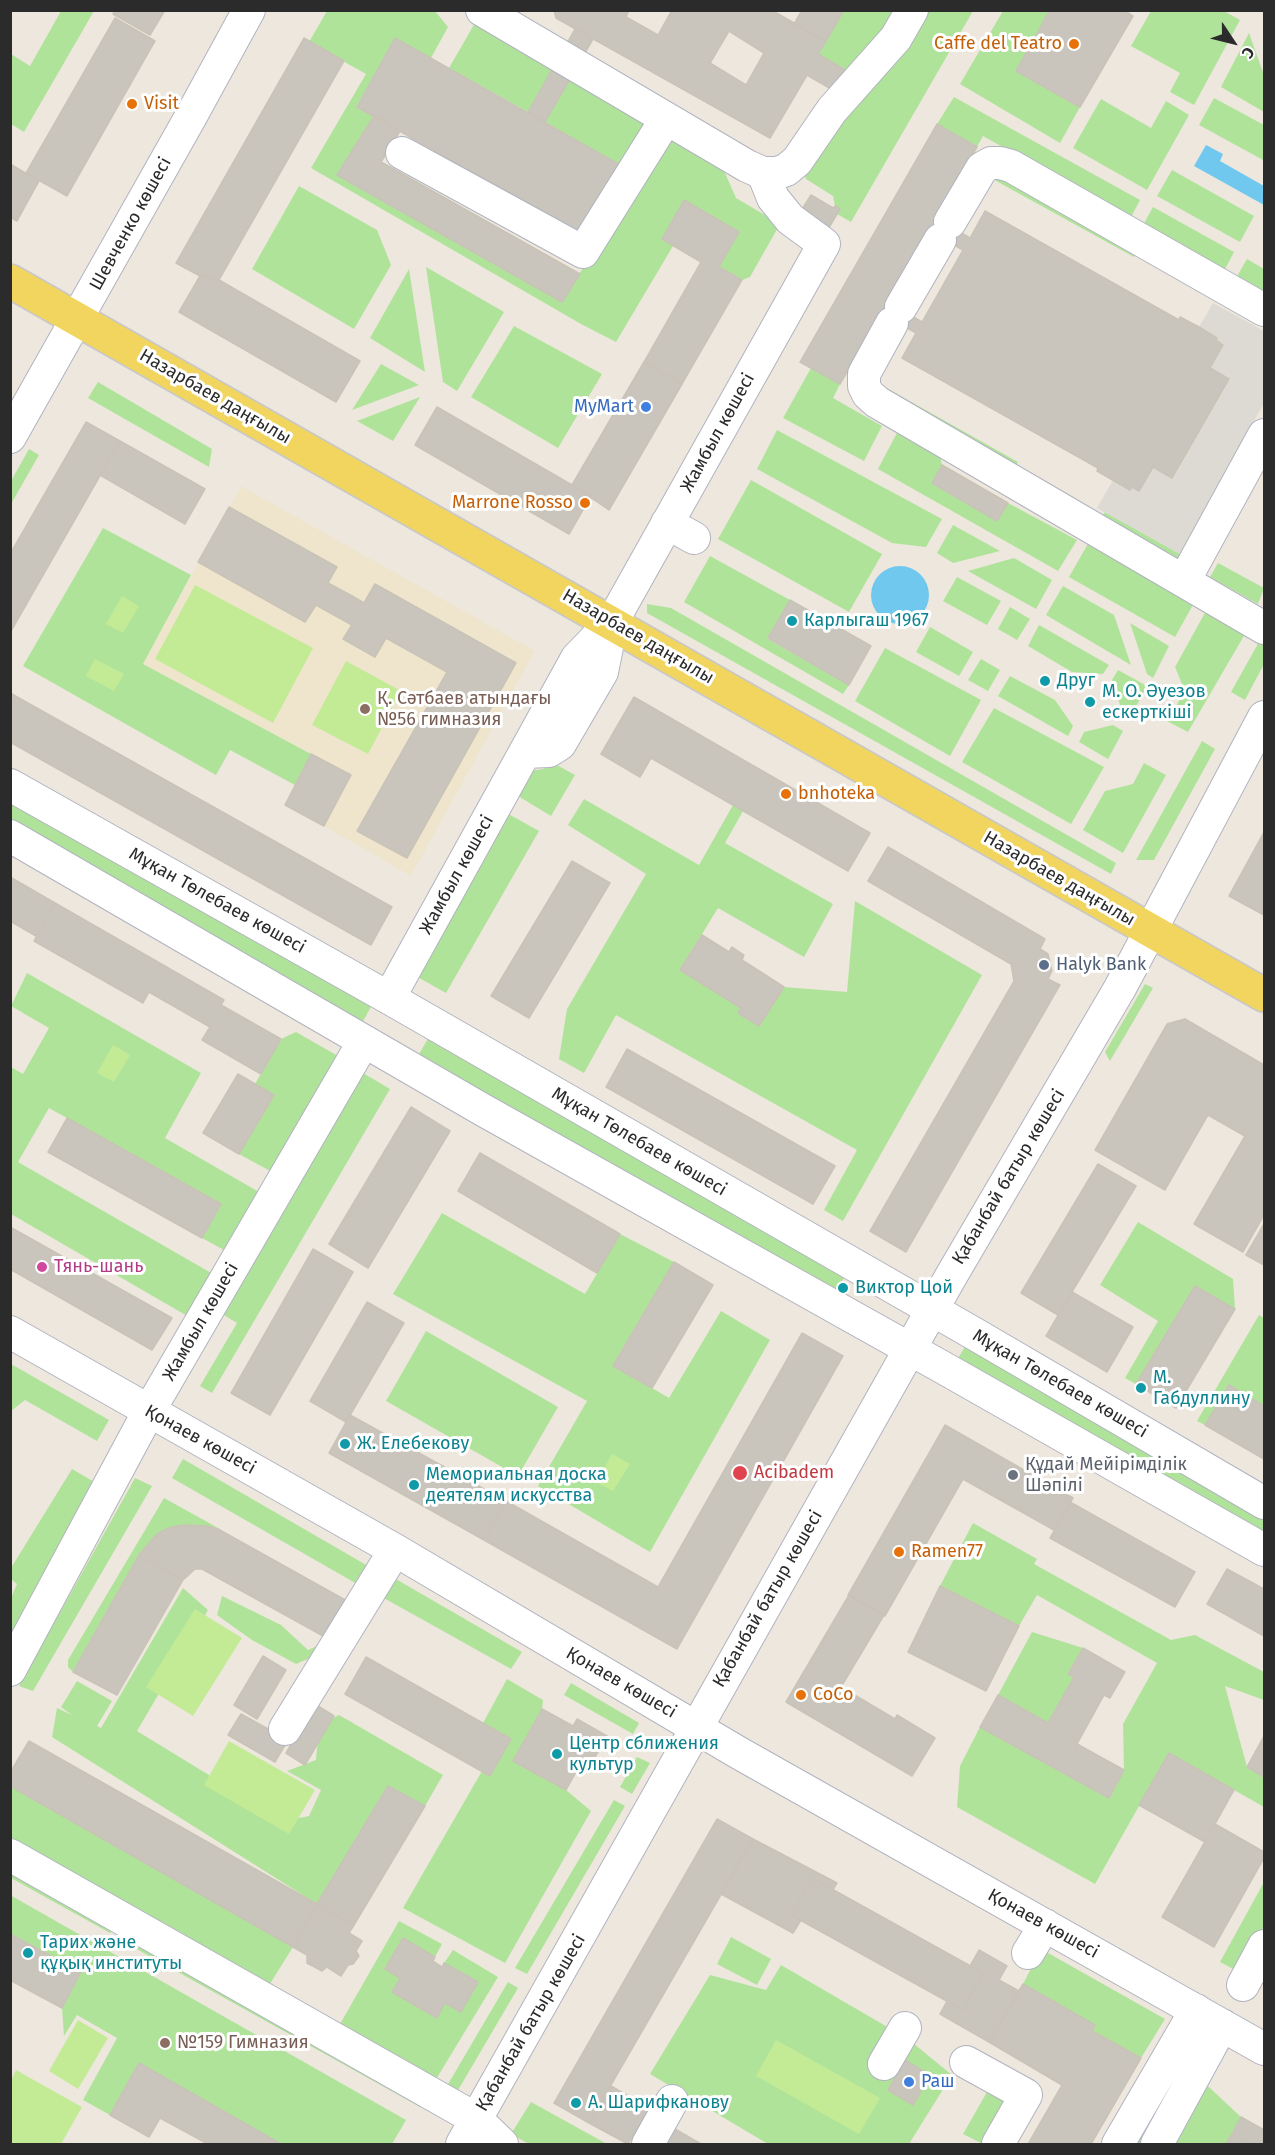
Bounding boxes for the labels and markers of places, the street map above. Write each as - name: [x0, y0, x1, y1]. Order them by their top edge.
- place label: Caffe del Teatro: [934, 33, 1062, 55]
- marker: Caffe del Teatro: [1067, 37, 1081, 51]
- place label: Visit: [144, 93, 179, 115]
- marker: Visit: [125, 97, 139, 111]
- place label: MyMart: [574, 396, 634, 418]
- marker: MyMart: [639, 400, 653, 414]
- place label: Marrone Rosso: [452, 492, 573, 514]
- marker: Marrone Rosso: [578, 496, 592, 510]
- place label: Карлыгаш 1967: [804, 610, 929, 632]
- marker: Карлыгаш 1967: [785, 614, 799, 628]
- place label: Друг: [1057, 670, 1095, 692]
- marker: Друг: [1038, 674, 1052, 688]
- place label: М. О. Әуезов ескерткіші: [1102, 681, 1206, 724]
- place label: Қ. Сәтбаев атындағы №56 гимназия: [377, 688, 551, 730]
- marker: М. О. Әуезов ескерткіші: [1083, 695, 1097, 709]
- marker: Қ. Сәтбаев атындағы №56 гимназия: [358, 702, 372, 716]
- place label: bnhoteka: [798, 783, 875, 805]
- marker: bnhoteka: [779, 787, 793, 801]
- place label: Halyk Bank: [1056, 954, 1146, 976]
- marker: Halyk Bank: [1037, 958, 1051, 972]
- place label: Тянь-шань: [54, 1256, 143, 1278]
- marker: Тянь-шань: [35, 1260, 49, 1274]
- place label: Виктор Цой: [855, 1277, 953, 1299]
- marker: Виктор Цой: [836, 1281, 850, 1295]
- place label: М. Габдуллину: [1153, 1367, 1250, 1410]
- marker: М. Габдуллину: [1134, 1381, 1148, 1395]
- place label: Ж. Елебекову: [357, 1433, 469, 1455]
- marker: Ж. Елебекову: [338, 1437, 352, 1451]
- place label: Құдай Мейірімділік Шәпілі: [1025, 1454, 1187, 1496]
- place label: Acibadem: [754, 1462, 834, 1484]
- place label: Мемориальная доска деятелям искусства: [426, 1464, 606, 1506]
- marker: Acibadem: [731, 1464, 749, 1482]
- marker: Құдай Мейірімділік Шәпілі: [1006, 1468, 1020, 1482]
- marker: Мемориальная доска деятелям искусства: [407, 1478, 421, 1492]
- place label: Ramen77: [911, 1541, 983, 1563]
- marker: Ramen77: [892, 1545, 906, 1559]
- place label: CoCo: [813, 1684, 853, 1706]
- marker: CoCo: [794, 1688, 808, 1702]
- place label: Центр сближения культур: [569, 1733, 719, 1776]
- marker: Центр сближения культур: [550, 1747, 564, 1761]
- place label: Тарих және құқық институты: [40, 1932, 182, 1974]
- marker: Тарих және құқық институты: [21, 1946, 35, 1960]
- place label: №159 Гимназия: [177, 2032, 309, 2054]
- marker: №159 Гимназия: [158, 2036, 172, 2050]
- place label: Раш: [921, 2071, 955, 2093]
- marker: Раш: [902, 2075, 916, 2089]
- place label: А. Шарифканову: [588, 2092, 729, 2114]
- marker: А. Шарифканову: [569, 2096, 583, 2110]

